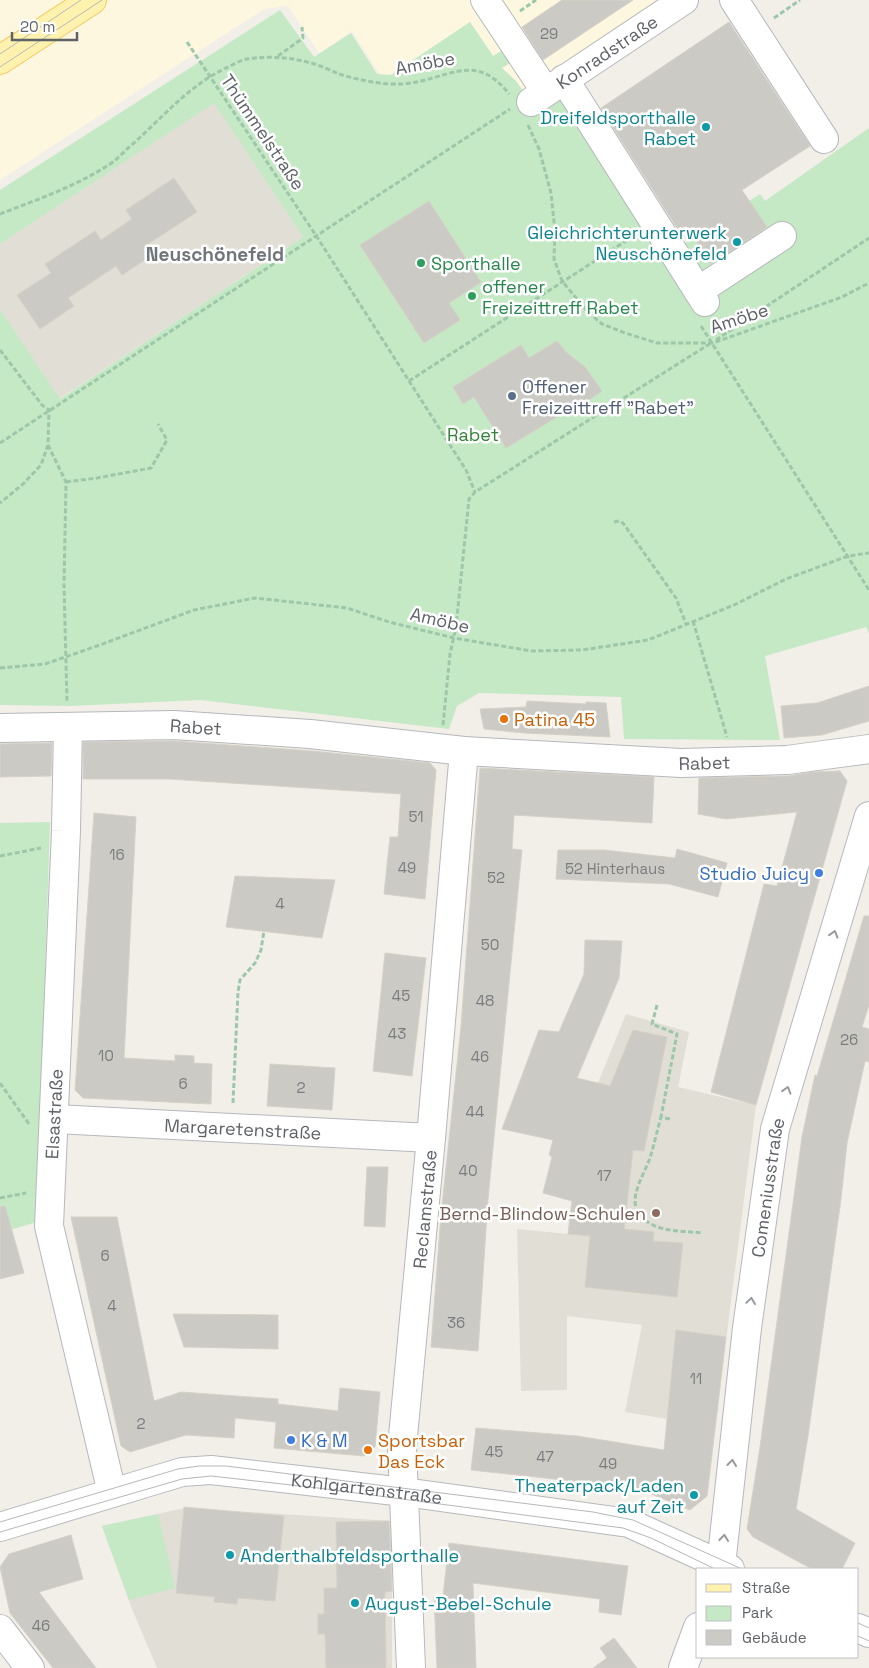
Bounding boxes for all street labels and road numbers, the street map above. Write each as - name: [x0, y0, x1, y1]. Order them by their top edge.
- street label: Konradstraße: [552, 9, 662, 94]
- street label: Amöbe: [393, 46, 457, 80]
- street label: Thümmelstraße: [216, 70, 310, 194]
- street label: Amöbe: [707, 298, 771, 338]
- street label: Amöbe: [408, 602, 472, 638]
- street label: Rabet: [169, 713, 223, 740]
- street label: Rabet: [678, 750, 731, 775]
- street label: Elsastraße: [40, 1068, 68, 1160]
- street label: Margaretenstraße: [164, 1113, 322, 1144]
- street label: Comeniusstraße: [746, 1114, 789, 1259]
- street label: Reclamstraße: [407, 1149, 441, 1270]
- street label: Kohlgartenstraße: [290, 1468, 444, 1509]

